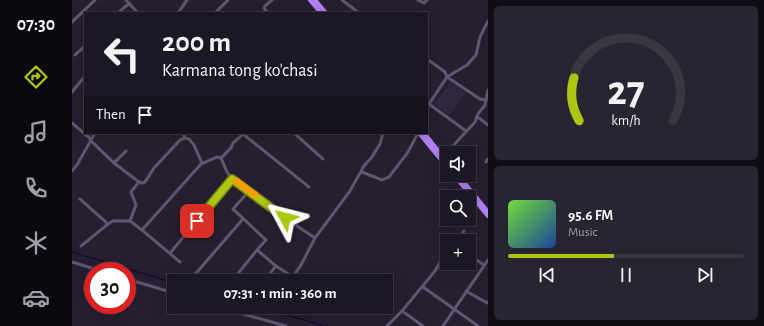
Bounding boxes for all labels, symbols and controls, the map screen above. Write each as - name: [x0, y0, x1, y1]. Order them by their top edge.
- text: 07:30: [17, 16, 55, 34]
- icon: left: [96, 28, 148, 80]
- text: 200 m: [162, 29, 231, 57]
- text: Karmana tong ko'chasi: [162, 62, 318, 80]
- icon: directions: [22, 63, 50, 91]
- text: 27: [607, 71, 645, 112]
- icon: arrive: [134, 104, 156, 126]
- text: Then: [96, 107, 126, 122]
- text: km/h: [611, 114, 641, 128]
- icon: music: [22, 118, 50, 146]
- map controls: [440, 146, 476, 270]
- button: sound: [440, 146, 476, 182]
- icon: phone: [22, 174, 50, 202]
- button: search: [440, 190, 476, 226]
- position arrow: [264, 197, 306, 239]
- pin: [180, 204, 214, 238]
- text: 95.6 FM: [568, 208, 613, 223]
- icon: arrive: [186, 210, 208, 232]
- text: Music: [568, 226, 598, 239]
- icon: climate: [22, 229, 50, 257]
- button: +: [440, 234, 476, 270]
- speed limit sign: 30: [84, 262, 136, 314]
- icon: previous: [536, 264, 558, 286]
- icon: pause: [615, 264, 637, 286]
- icon: next: [694, 264, 716, 286]
- icon: car: [22, 284, 50, 312]
- text: 07:31 · 1 min · 360 m: [223, 286, 337, 301]

